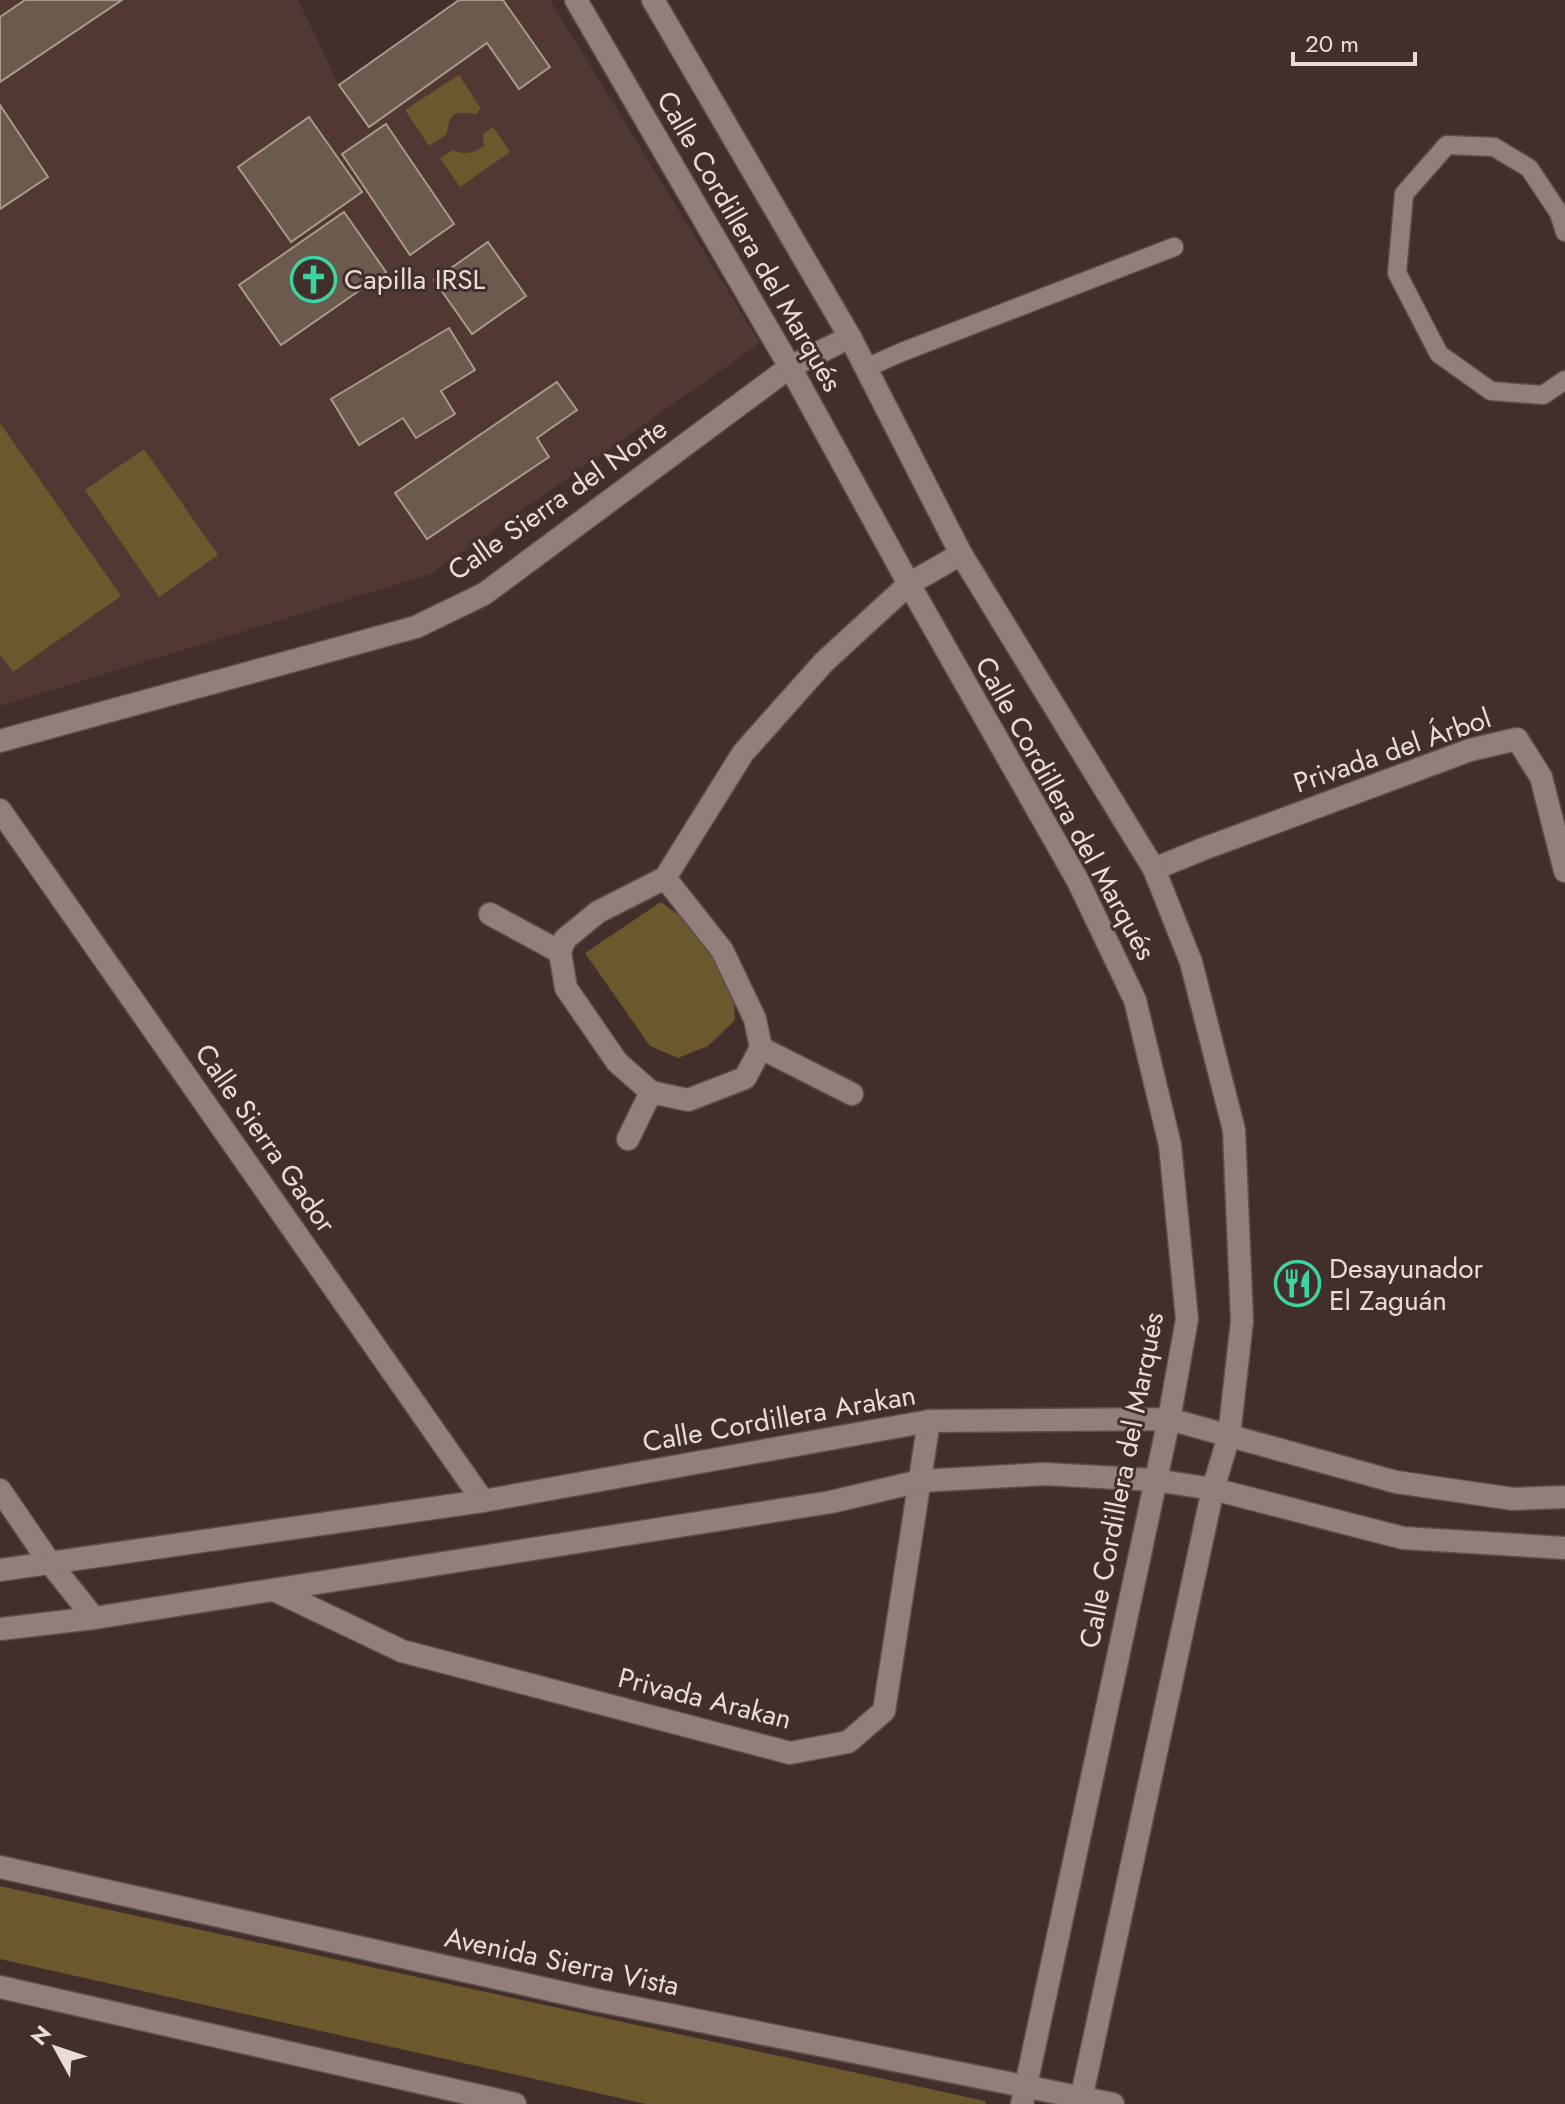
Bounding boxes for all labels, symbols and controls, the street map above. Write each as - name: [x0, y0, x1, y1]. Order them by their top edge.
- scale bar: [1293, 16, 1415, 66]
- text: 20 m: [1305, 26, 1359, 61]
- street label: Calle Cordillera del Marqués: [646, 83, 853, 399]
- church icon: Capilla IRSL: [289, 255, 337, 303]
- place label: Capilla IRSL: [344, 259, 486, 300]
- street label: Calle Sierra del Norte: [439, 408, 675, 591]
- street label: Calle Cordillera del Marqués: [965, 649, 1166, 967]
- street label: Privada del Árbol: [1288, 698, 1496, 803]
- street label: Calle Sierra Gador: [185, 1035, 346, 1241]
- place label: Desayunador El Zaguán: [1329, 1248, 1484, 1321]
- restaurant icon: Desayunador El Zaguán: [1274, 1260, 1322, 1308]
- street label: Calle Cordillera del Marqués: [1069, 1309, 1174, 1652]
- street label: Calle Cordillera Arakan: [639, 1374, 919, 1463]
- street label: Privada Arakan: [614, 1657, 796, 1740]
- street label: Avenida Sierra Vista: [441, 1917, 683, 2006]
- north arrow: [16, 2008, 96, 2088]
- text: N: [23, 2018, 59, 2052]

